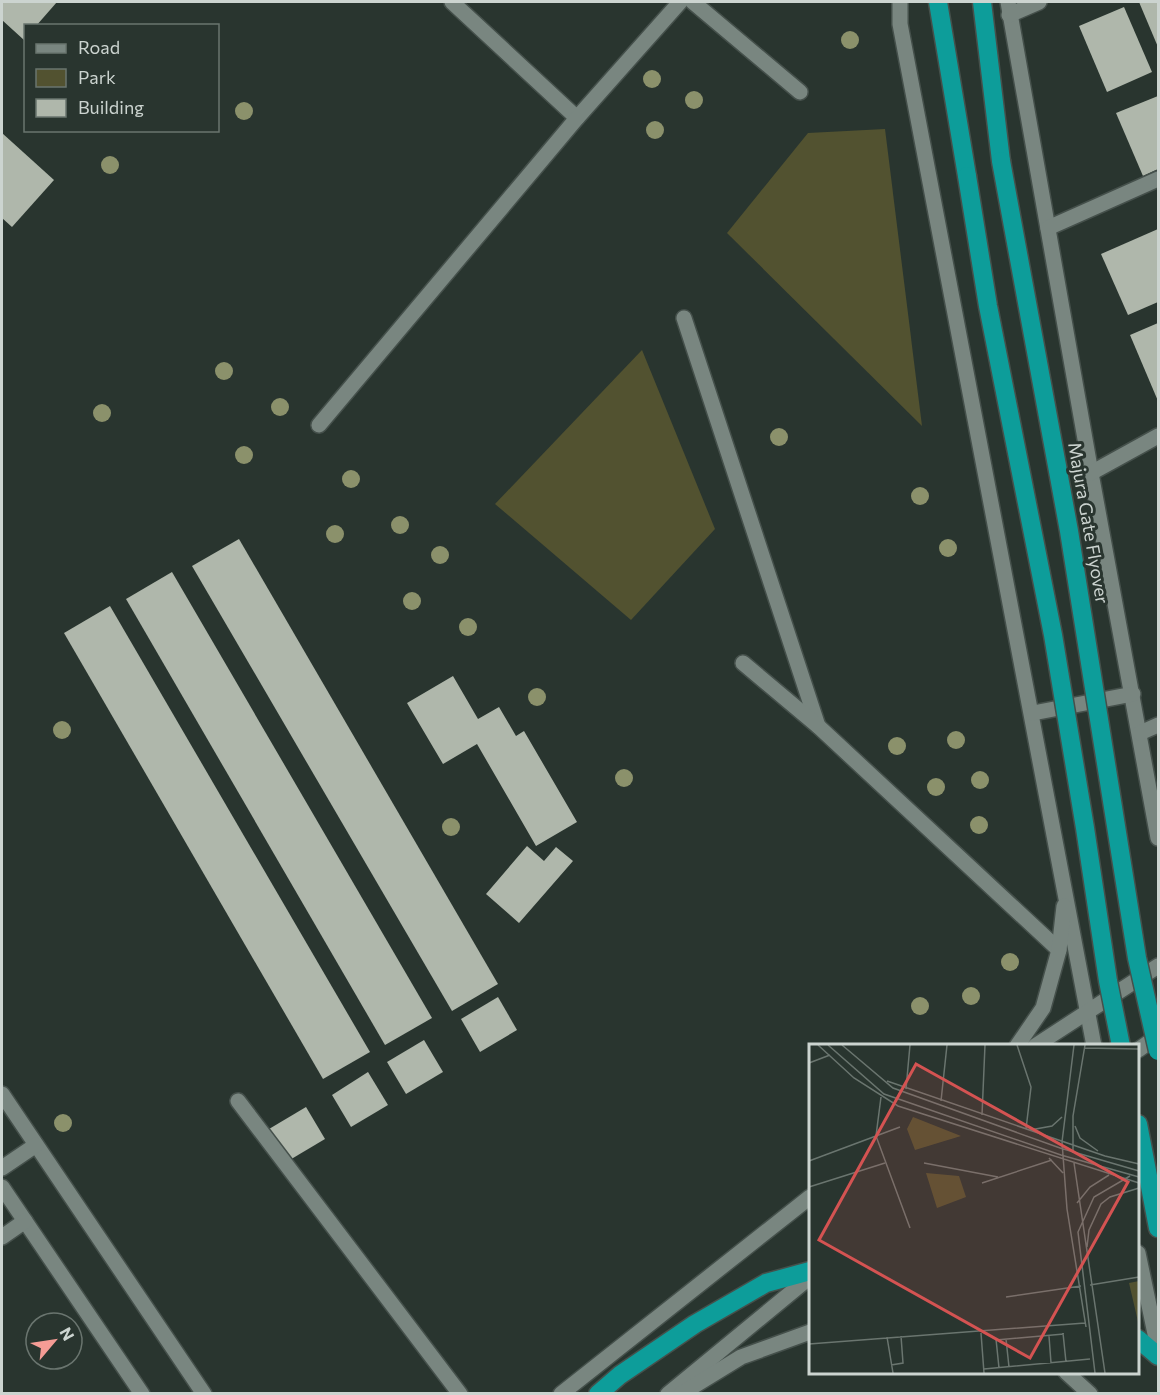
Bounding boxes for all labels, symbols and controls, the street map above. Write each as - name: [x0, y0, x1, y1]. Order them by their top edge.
- legend: [24, 24, 219, 132]
- text: Road: [78, 36, 120, 58]
- text: Park: [78, 66, 116, 88]
- text: Building: [78, 96, 144, 118]
- street label: Majura Gate Flyover: [1064, 440, 1114, 605]
- inset map: [809, 1044, 1139, 1374]
- north arrow: [24, 1311, 84, 1371]
- text: N: [56, 1324, 79, 1343]

